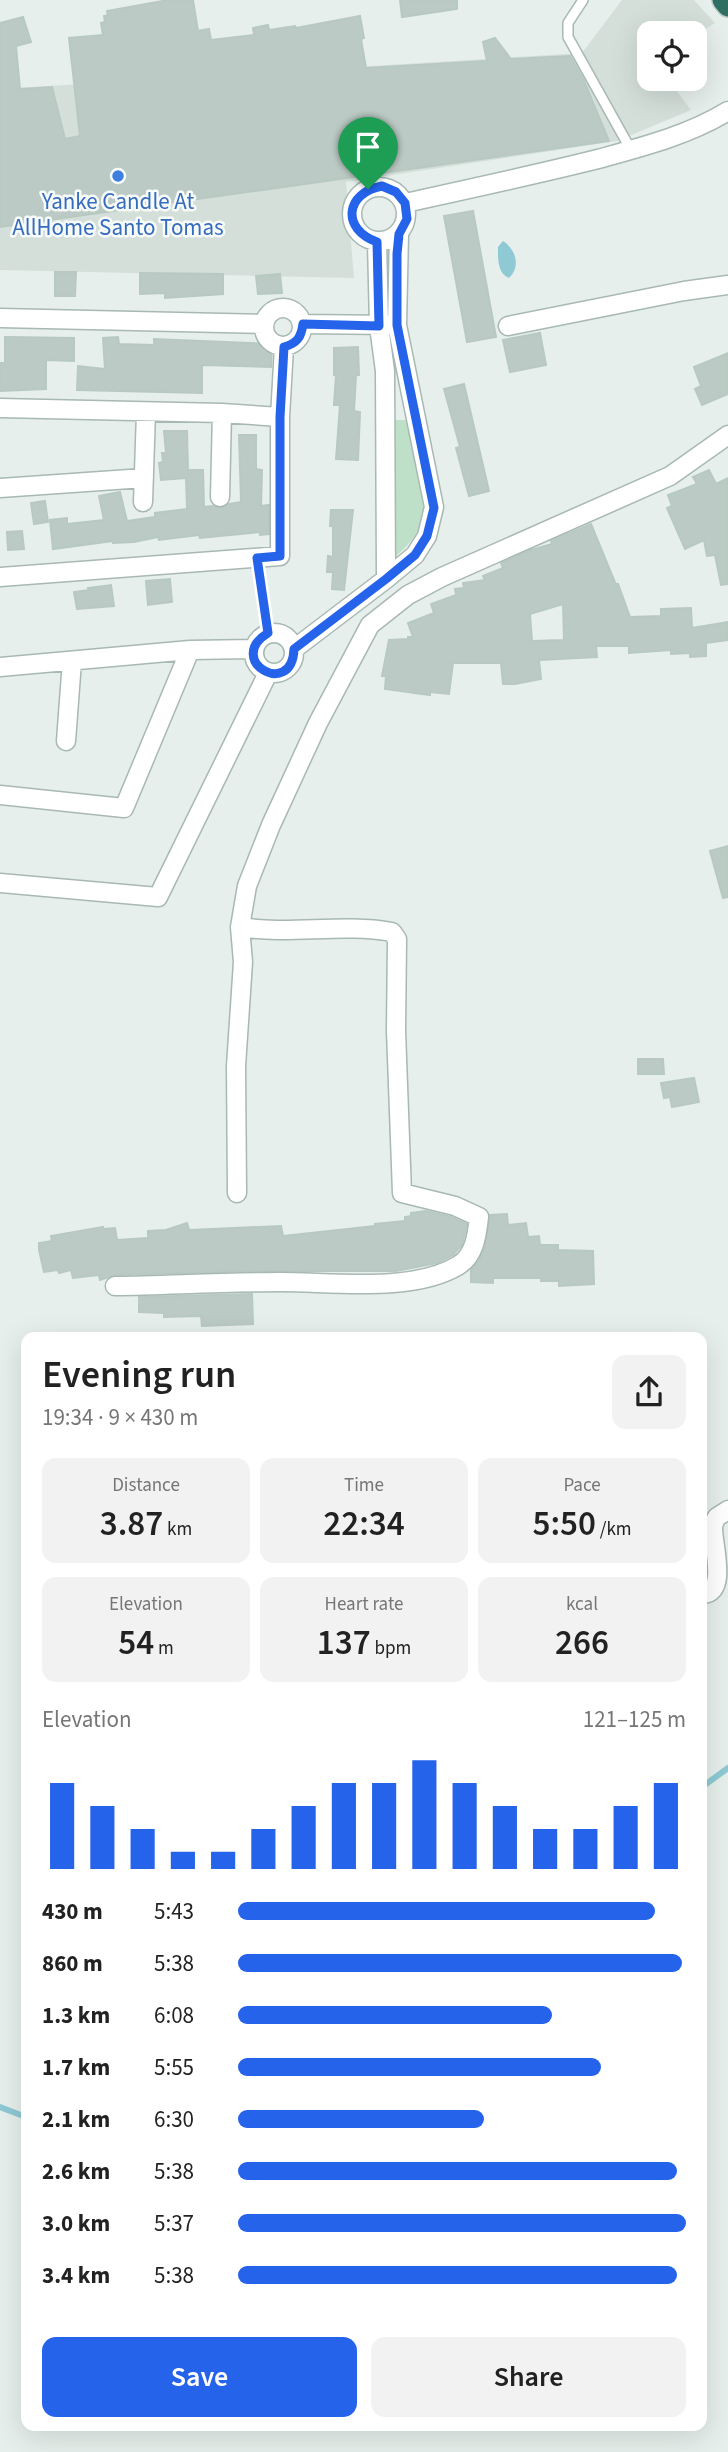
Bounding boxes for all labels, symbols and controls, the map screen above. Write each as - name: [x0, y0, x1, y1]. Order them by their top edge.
- map controls: [637, 21, 707, 91]
- button: locate: [637, 21, 707, 91]
- pin: [338, 117, 398, 189]
- icon: arrive: [349, 128, 387, 166]
- marker: Yanke Candle At AllHome Santo Tomas: [110, 168, 126, 184]
- place label: Yanke Candle At AllHome Santo Tomas: [12, 185, 224, 244]
- text: Evening run: [42, 1348, 236, 1402]
- button: share: [612, 1355, 686, 1429]
- text: 19:34 · 9 × 430 m: [42, 1401, 198, 1434]
- text: Distance: [112, 1472, 180, 1499]
- text: Time: [344, 1472, 384, 1499]
- text: Pace: [563, 1472, 601, 1499]
- text: 3.87: [100, 1499, 163, 1549]
- text: 22:34: [323, 1499, 405, 1549]
- text: 5:50: [532, 1499, 596, 1549]
- text: km: [163, 1516, 192, 1543]
- text: /km: [596, 1516, 632, 1543]
- text: Elevation: [109, 1591, 183, 1618]
- text: Heart rate: [325, 1591, 404, 1618]
- text: kcal: [566, 1591, 598, 1618]
- text: 54: [118, 1618, 154, 1668]
- text: 137: [317, 1618, 371, 1668]
- text: 266: [555, 1618, 609, 1668]
- text: m: [154, 1635, 174, 1662]
- text: bpm: [371, 1635, 411, 1662]
- text: Elevation: [42, 1703, 132, 1736]
- text: 121–125 m: [583, 1703, 686, 1736]
- text: 430 m: [42, 1895, 103, 1928]
- text: 5:43: [154, 1895, 194, 1928]
- text: 860 m: [42, 1947, 103, 1980]
- text: 5:38: [154, 1947, 194, 1980]
- text: 1.3 km: [42, 1999, 110, 2032]
- text: 6:08: [154, 1999, 194, 2032]
- text: 1.7 km: [42, 2051, 110, 2084]
- text: 5:55: [154, 2051, 194, 2084]
- text: 2.1 km: [42, 2103, 110, 2136]
- text: 6:30: [154, 2103, 194, 2136]
- text: 2.6 km: [42, 2155, 110, 2188]
- text: 5:38: [154, 2155, 194, 2188]
- text: 3.0 km: [42, 2207, 110, 2240]
- text: 5:37: [154, 2207, 194, 2240]
- text: 3.4 km: [42, 2259, 110, 2292]
- text: 5:38: [154, 2259, 194, 2292]
- button: Save: [42, 2337, 357, 2417]
- button: Share: [371, 2337, 686, 2417]

